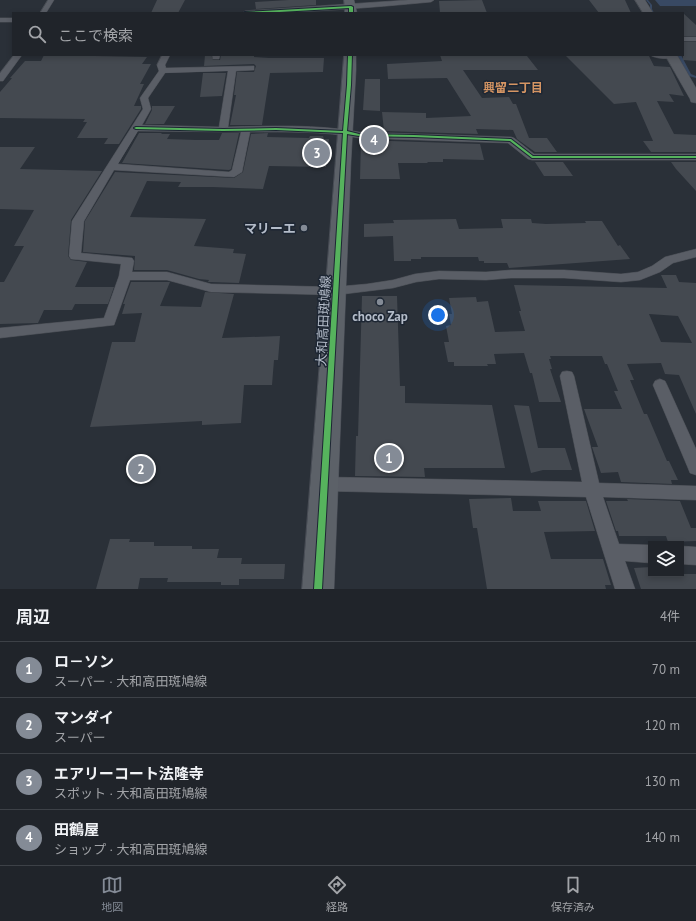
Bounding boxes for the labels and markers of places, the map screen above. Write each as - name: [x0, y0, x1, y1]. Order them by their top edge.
- pin: 4: [361, 125, 387, 155]
- pin: 3: [304, 138, 330, 168]
- place label: マリーエ: [244, 220, 296, 237]
- marker: マリーエ: [299, 223, 309, 233]
- marker: choco Zap: [375, 297, 385, 307]
- place label: choco Zap: [352, 308, 408, 325]
- pin: 1: [376, 443, 402, 473]
- pin: 2: [128, 454, 154, 484]

